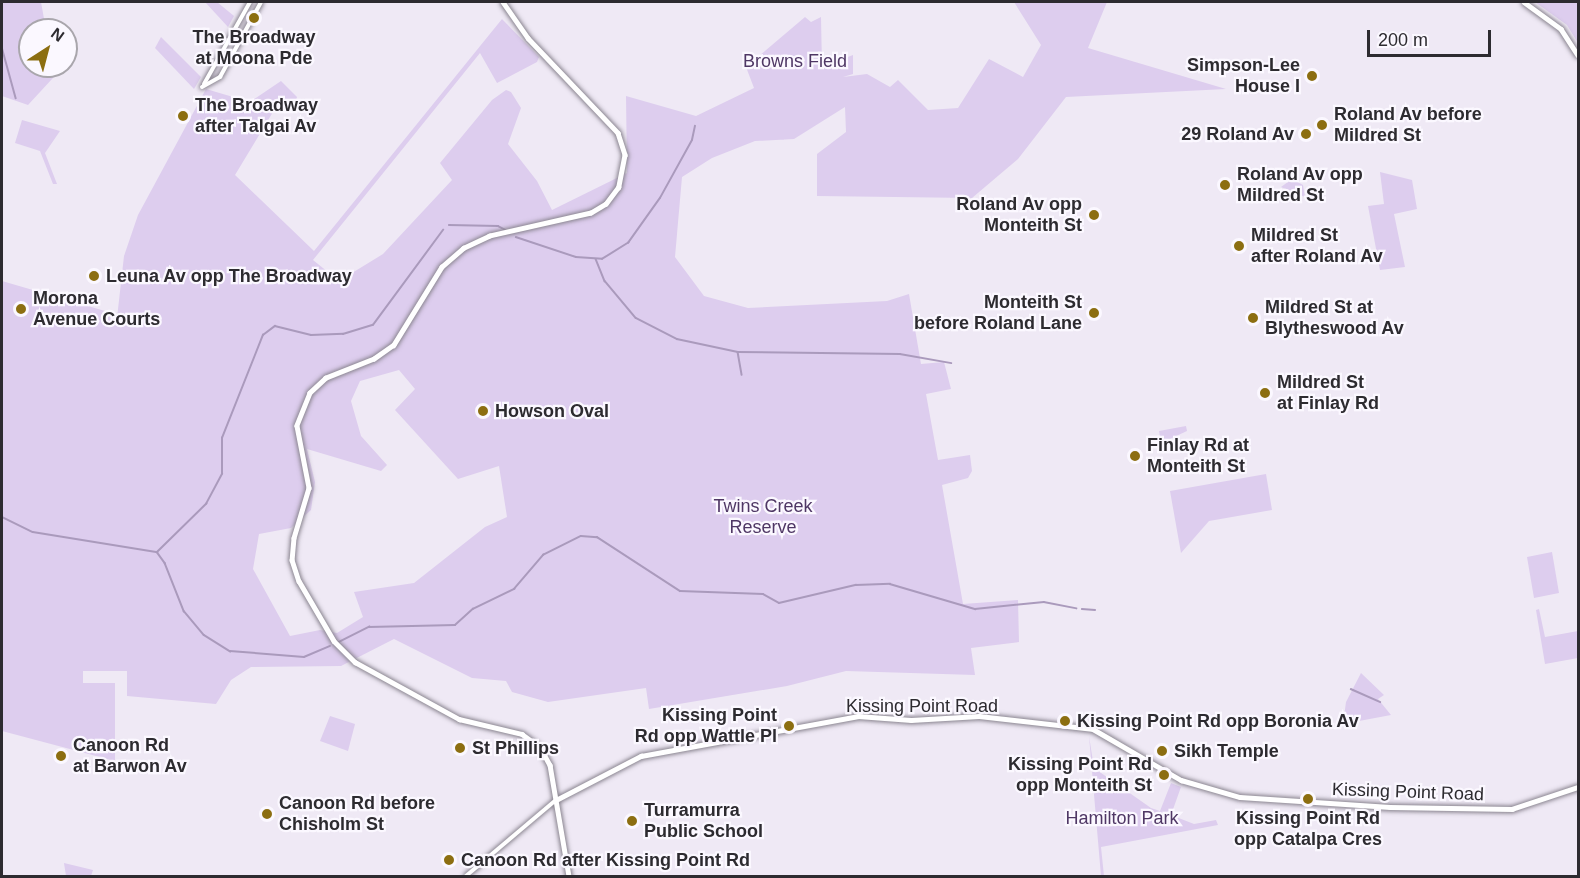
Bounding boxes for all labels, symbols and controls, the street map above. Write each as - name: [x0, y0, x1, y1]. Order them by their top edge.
- marker: The Broadway at Moona Pde: [247, 11, 261, 25]
- north arrow: [18, 18, 78, 78]
- scale bar: [1370, 18, 1494, 56]
- text: N: [48, 24, 67, 45]
- place label: The Broadway at Moona Pde: [192, 27, 316, 70]
- text: 200 m: [1378, 30, 1428, 50]
- park label: Browns Field: [743, 50, 847, 72]
- place label: Simpson-Lee House I: [1187, 55, 1300, 98]
- marker: Simpson-Lee House I: [1305, 69, 1319, 83]
- place label: The Broadway after Talgai Av: [195, 95, 318, 138]
- place label: Roland Av before Mildred St: [1334, 104, 1482, 146]
- marker: The Broadway after Talgai Av: [176, 109, 190, 123]
- marker: Roland Av before Mildred St: [1315, 118, 1329, 132]
- place label: 29 Roland Av: [1181, 123, 1294, 145]
- marker: 29 Roland Av: [1299, 127, 1313, 141]
- place label: Roland Av opp Mildred St: [1237, 164, 1363, 207]
- marker: Roland Av opp Mildred St: [1218, 178, 1232, 192]
- place label: Roland Av opp Monteith St: [956, 194, 1082, 236]
- marker: Roland Av opp Monteith St: [1087, 208, 1101, 222]
- place label: Mildred St after Roland Av: [1251, 225, 1383, 268]
- marker: Mildred St after Roland Av: [1232, 239, 1246, 253]
- place label: Leuna Av opp The Broadway: [106, 265, 352, 287]
- marker: Leuna Av opp The Broadway: [87, 269, 101, 283]
- place label: Morona Avenue Courts: [33, 288, 160, 330]
- place label: Monteith St before Roland Lane: [914, 292, 1082, 334]
- place label: Mildred St at Blytheswood Av: [1265, 297, 1404, 340]
- marker: Morona Avenue Courts: [14, 302, 28, 316]
- marker: Monteith St before Roland Lane: [1087, 306, 1101, 320]
- marker: Mildred St at Blytheswood Av: [1246, 311, 1260, 325]
- place label: Mildred St at Finlay Rd: [1277, 372, 1379, 415]
- marker: Mildred St at Finlay Rd: [1258, 386, 1272, 400]
- place label: Howson Oval: [495, 400, 609, 422]
- marker: Howson Oval: [476, 404, 490, 418]
- place label: Finlay Rd at Monteith St: [1147, 435, 1249, 478]
- marker: Finlay Rd at Monteith St: [1128, 449, 1142, 463]
- park label: Twins Creek Reserve: [713, 496, 813, 538]
- street label: Kissing Point Road: [846, 695, 998, 717]
- place label: Kissing Point Rd opp Wattle Pl: [635, 705, 777, 748]
- place label: Kissing Point Rd opp Boronia Av: [1077, 710, 1359, 732]
- marker: Kissing Point Rd opp Boronia Av: [1058, 714, 1072, 728]
- marker: Kissing Point Rd opp Wattle Pl: [782, 719, 796, 733]
- place label: Canoon Rd at Barwon Av: [73, 735, 187, 777]
- place label: St Phillips: [472, 737, 559, 759]
- place label: Sikh Temple: [1174, 740, 1279, 762]
- marker: St Phillips: [453, 741, 467, 755]
- marker: Sikh Temple: [1155, 744, 1169, 758]
- marker: Canoon Rd at Barwon Av: [54, 749, 68, 763]
- place label: Kissing Point Rd opp Monteith St: [1008, 754, 1152, 796]
- marker: Kissing Point Rd opp Monteith St: [1157, 768, 1171, 782]
- street label: Kissing Point Road: [1332, 779, 1484, 805]
- marker: Kissing Point Rd opp Catalpa Cres: [1301, 792, 1315, 806]
- place label: Canoon Rd before Chisholm St: [279, 793, 435, 836]
- place label: Turramurra Public School: [644, 800, 763, 842]
- marker: Canoon Rd before Chisholm St: [260, 807, 274, 821]
- park label: Hamilton Park: [1065, 807, 1179, 829]
- place label: Kissing Point Rd opp Catalpa Cres: [1234, 808, 1382, 850]
- marker: Turramurra Public School: [625, 814, 639, 828]
- place label: Canoon Rd after Kissing Point Rd: [461, 849, 750, 871]
- marker: Canoon Rd after Kissing Point Rd: [442, 853, 456, 867]

